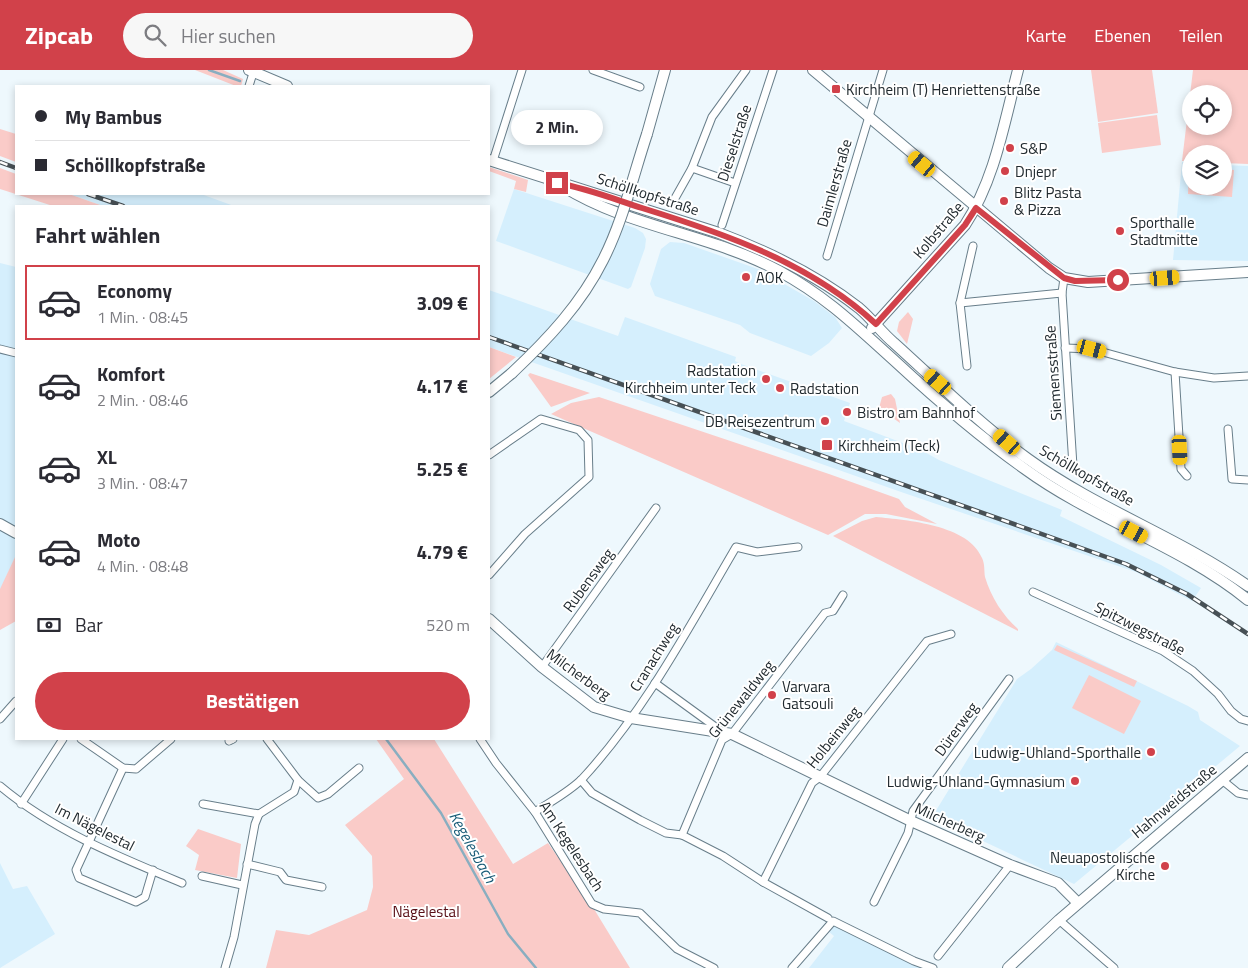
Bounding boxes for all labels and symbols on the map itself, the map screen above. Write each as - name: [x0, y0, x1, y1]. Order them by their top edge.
- place label: Kirchheim (T) Henriettenstraße: [846, 78, 1040, 101]
- marker: Kirchheim (T) Henriettenstraße: [830, 83, 842, 95]
- street label: Dieselstraße: [711, 102, 757, 184]
- callout: 2 Min.: [511, 111, 603, 146]
- street label: Daimlerstraße: [810, 136, 858, 230]
- place label: S&P: [1020, 137, 1047, 160]
- marker: S&P: [1004, 142, 1016, 154]
- car: [905, 149, 938, 179]
- place label: Dnjepr: [1015, 160, 1057, 183]
- marker: Dnjepr: [999, 165, 1011, 177]
- street label: Schöllkopfstraße: [594, 167, 702, 221]
- route end: [546, 172, 568, 194]
- place label: Blitz Pasta & Pizza: [1014, 181, 1082, 221]
- marker: Blitz Pasta & Pizza: [998, 195, 1010, 207]
- street label: Kolbstraße: [907, 196, 969, 264]
- place label: Sporthalle Stadtmitte: [1130, 211, 1198, 251]
- marker: Sporthalle Stadtmitte: [1114, 225, 1126, 237]
- place label: AOK: [756, 266, 784, 289]
- route start: [1107, 269, 1129, 291]
- car: [1149, 269, 1180, 287]
- marker: AOK: [740, 271, 752, 283]
- street label: Siemensstraße: [1038, 325, 1068, 421]
- car: [1075, 338, 1108, 360]
- place label: Radstation Kirchheim unter Teck: [625, 359, 756, 399]
- car: [921, 366, 954, 398]
- marker: Radstation Kirchheim unter Teck: [760, 373, 772, 385]
- place label: Radstation: [790, 377, 859, 400]
- marker: Radstation: [774, 382, 786, 394]
- place label: Bistro am Bahnhof: [857, 401, 975, 424]
- marker: Bistro am Bahnhof: [841, 406, 853, 418]
- place label: DB Reisezentrum: [705, 410, 815, 433]
- marker: DB Reisezentrum: [819, 415, 831, 427]
- car: [990, 426, 1023, 458]
- place label: Kirchheim (Teck): [838, 434, 940, 457]
- car: [1171, 435, 1188, 465]
- marker: Kirchheim (Teck): [820, 438, 834, 452]
- street label: Schöllkopfstraße: [1035, 438, 1139, 512]
- car: [1117, 518, 1150, 546]
- street label: Rubensweg: [557, 543, 619, 617]
- street label: Spitzwegstraße: [1091, 595, 1189, 661]
- street label: Cranachweg: [624, 618, 684, 696]
- street label: Milcherberg: [542, 643, 616, 706]
- street label: Grünewaldweg: [702, 655, 780, 743]
- place label: Varvara Gatsouli: [782, 675, 834, 715]
- marker: Varvara Gatsouli: [766, 689, 778, 701]
- street label: Dürerweg: [928, 697, 984, 761]
- street label: Holbeinweg: [801, 700, 866, 773]
- place label: Ludwig-Uhland-Sporthalle: [974, 741, 1141, 764]
- marker: Ludwig-Uhland-Sporthalle: [1145, 746, 1157, 758]
- street label: Hahnweidstraße: [1126, 758, 1222, 844]
- place label: Ludwig-Uhland-Gymnasium: [887, 770, 1065, 793]
- marker: Ludwig-Uhland-Gymnasium: [1069, 775, 1081, 787]
- street label: Am Kegelesbach: [534, 796, 610, 896]
- street label: Milcherberg: [911, 796, 989, 848]
- street label: Im Nägelestal: [51, 797, 139, 857]
- water label: Kegelesbach: [443, 807, 503, 888]
- place label: Neuapostolische Kirche: [1050, 846, 1155, 886]
- marker: Neuapostolische Kirche: [1159, 860, 1171, 872]
- park label: Nägelestal: [392, 900, 460, 923]

